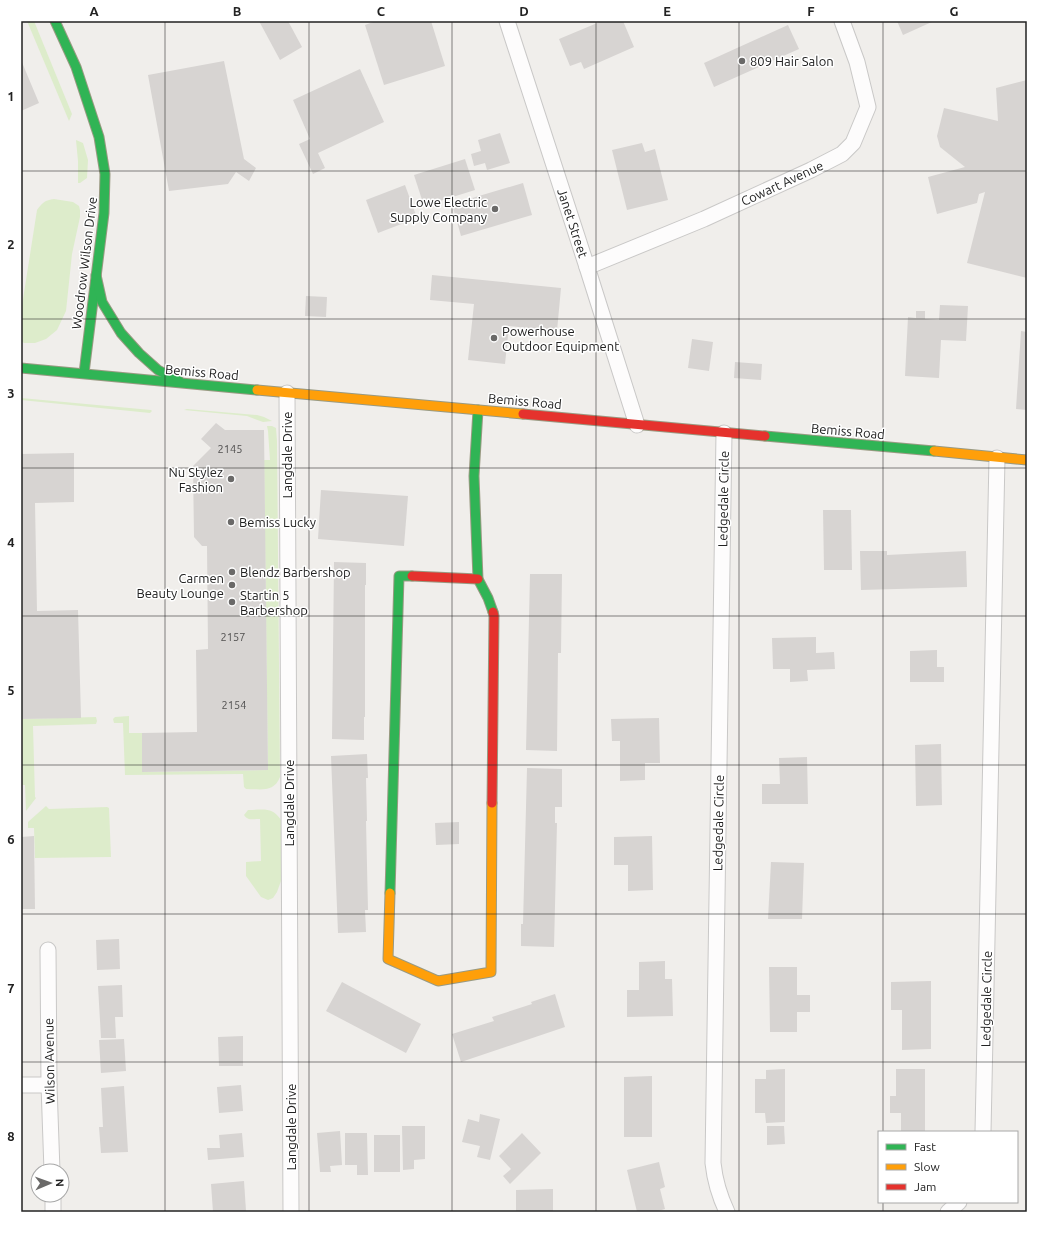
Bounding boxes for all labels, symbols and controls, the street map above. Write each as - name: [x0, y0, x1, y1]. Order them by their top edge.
- text: A: [89, 4, 99, 18]
- text: B: [233, 4, 242, 18]
- text: C: [377, 4, 386, 18]
- text: D: [519, 4, 529, 18]
- text: E: [663, 4, 671, 18]
- text: F: [807, 4, 815, 18]
- text: G: [950, 4, 959, 18]
- place label: 809 Hair Salon: [750, 54, 834, 68]
- marker: 809 Hair Salon: [737, 56, 747, 66]
- text: 1: [7, 89, 15, 103]
- street label: Cowart Avenue: [739, 158, 825, 208]
- street label: Janet Street: [555, 187, 591, 259]
- place label: Lowe Electric Supply Company: [390, 195, 487, 224]
- street label: Woodrow Wilson Drive: [69, 196, 99, 330]
- marker: Lowe Electric Supply Company: [490, 204, 500, 214]
- text: 2: [7, 237, 15, 251]
- place label: Powerhouse Outdoor Equipment: [502, 324, 619, 353]
- marker: Powerhouse Outdoor Equipment: [489, 333, 499, 343]
- street label: Bemiss Road: [165, 362, 239, 382]
- text: 3: [7, 386, 15, 400]
- street label: Bemiss Road: [488, 391, 562, 411]
- street label: Langdale Drive: [280, 412, 294, 498]
- street label: Bemiss Road: [811, 421, 885, 441]
- house number: 2145: [218, 443, 242, 455]
- street label: Ledgedale Circle: [715, 451, 731, 547]
- place label: Nu Stylez Fashion: [169, 465, 223, 494]
- marker: Nu Stylez Fashion: [226, 474, 236, 484]
- place label: Bemiss Lucky: [239, 515, 316, 529]
- marker: Bemiss Lucky: [226, 517, 236, 527]
- text: 4: [7, 535, 15, 549]
- place label: Blendz Barbershop: [240, 565, 351, 579]
- marker: Blendz Barbershop: [227, 567, 237, 577]
- place label: Carmen Beauty Lounge: [136, 571, 224, 600]
- marker: Carmen Beauty Lounge: [227, 580, 237, 590]
- place label: Startin 5 Barbershop: [240, 588, 308, 617]
- marker: Startin 5 Barbershop: [227, 597, 237, 607]
- house number: 2157: [221, 631, 245, 643]
- text: 5: [7, 683, 15, 697]
- house number: 2154: [222, 699, 246, 711]
- street label: Langdale Drive: [282, 760, 296, 846]
- street label: Ledgedale Circle: [710, 775, 726, 871]
- text: 6: [7, 832, 15, 846]
- street label: Ledgedale Circle: [978, 951, 994, 1047]
- text: 7: [7, 981, 15, 995]
- street label: Wilson Avenue: [41, 1018, 57, 1104]
- street label: Langdale Drive: [284, 1084, 298, 1170]
- text: 8: [7, 1129, 15, 1143]
- legend: [878, 1131, 1018, 1203]
- text: Fast: [914, 1140, 936, 1153]
- text: Slow: [914, 1160, 940, 1173]
- north arrow: [30, 1163, 70, 1203]
- text: N: [54, 1178, 66, 1187]
- text: Jam: [914, 1180, 936, 1193]

